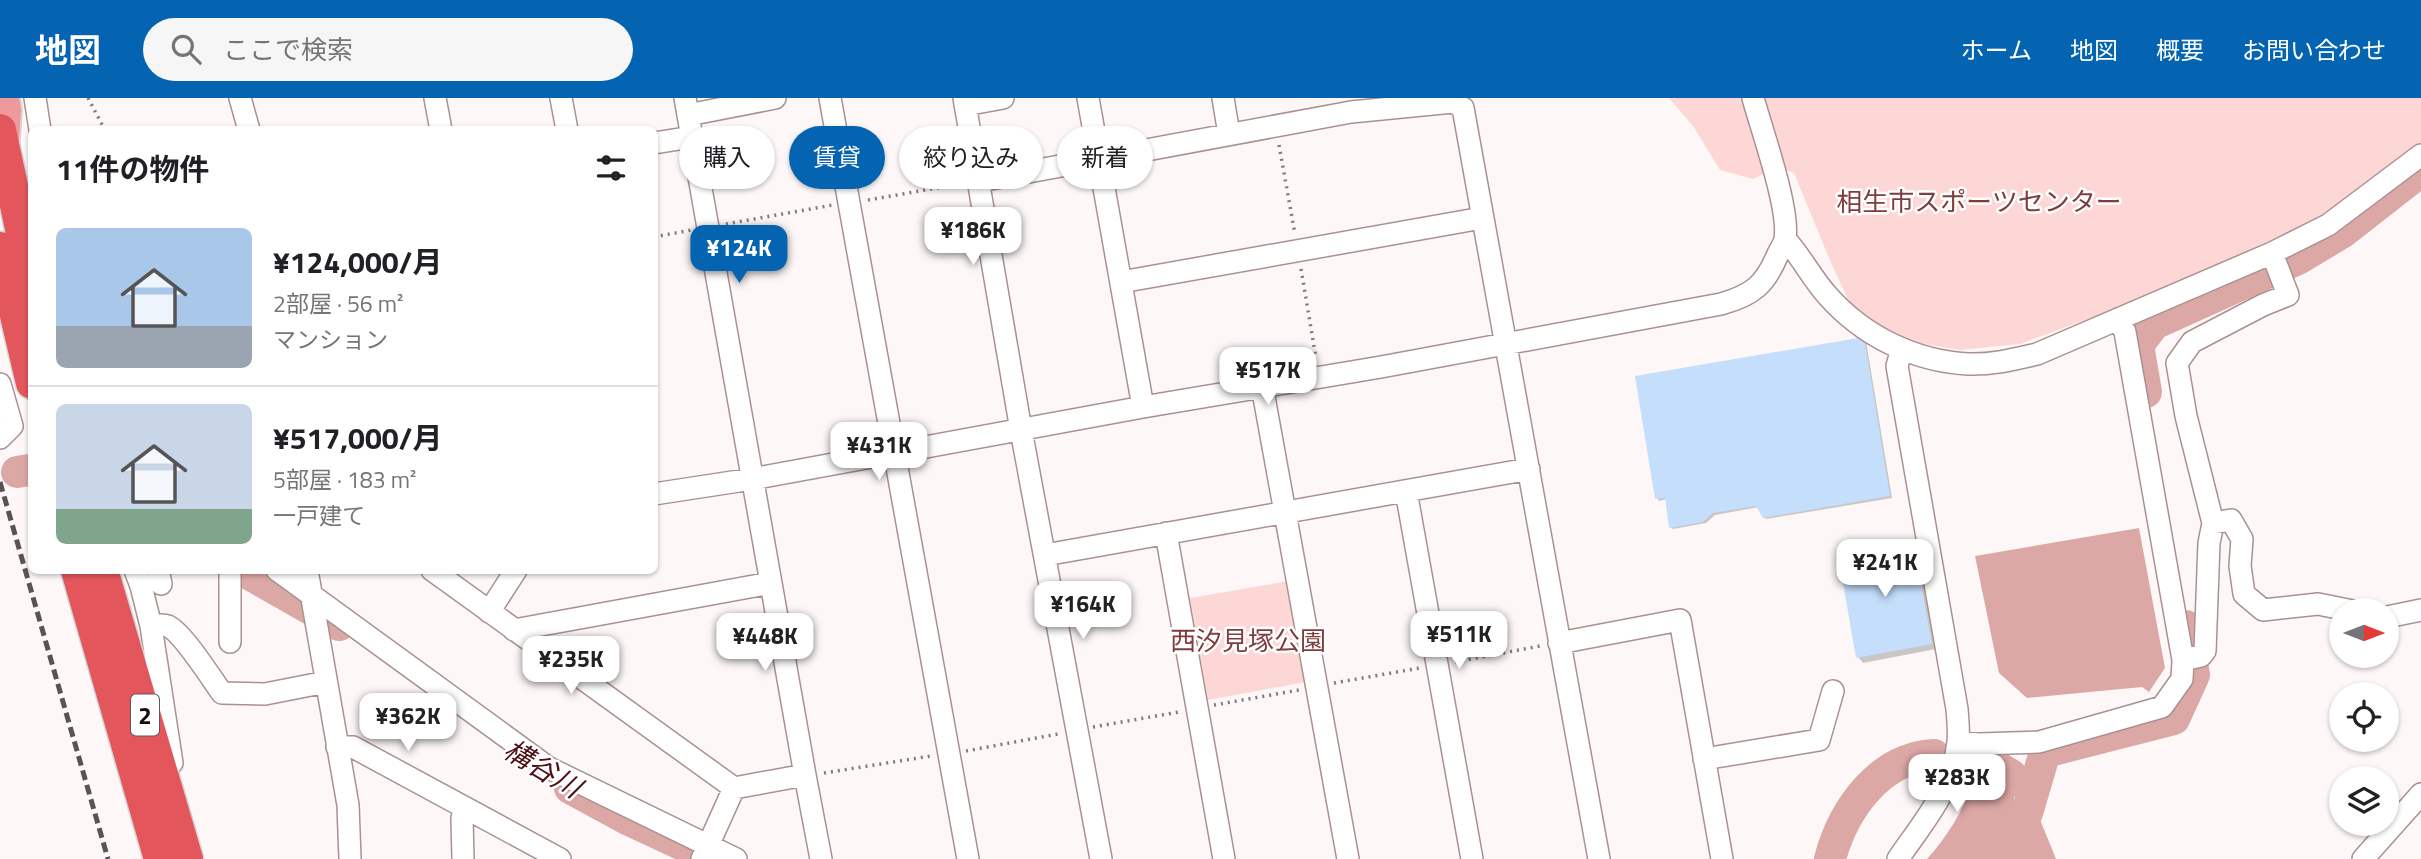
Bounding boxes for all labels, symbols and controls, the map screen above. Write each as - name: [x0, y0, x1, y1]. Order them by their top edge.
- search box: [143, 18, 633, 81]
- text: 地図: [35, 25, 101, 75]
- icon: search: [167, 30, 205, 68]
- text: ここで検索: [223, 30, 353, 69]
- text: ホーム: [1961, 32, 2032, 68]
- text: 地図: [2070, 32, 2118, 68]
- text: 概要: [2156, 32, 2204, 68]
- text: お問い合わせ: [2242, 32, 2386, 68]
- chip: 購入: [679, 126, 775, 189]
- chip: 賃貸: [789, 126, 885, 189]
- chip: 絞り込み: [899, 126, 1043, 189]
- chip: 新着: [1057, 126, 1153, 189]
- text: 11件の物件: [56, 146, 210, 192]
- icon: filters: [592, 149, 630, 187]
- park label: 相生市スポーツセンター: [1836, 182, 2122, 221]
- pin: ¥186K: [924, 208, 1022, 267]
- text: ¥186K: [940, 212, 1006, 247]
- pin: ¥124K: [690, 226, 788, 285]
- text: ¥124K: [706, 230, 772, 265]
- text: ¥124,000/月: [273, 239, 442, 285]
- icon: home: [112, 256, 196, 340]
- text: 2部屋 · 56 m²: [273, 286, 403, 321]
- text: マンション: [273, 322, 388, 357]
- pin: ¥517K: [1219, 348, 1317, 407]
- text: ¥517K: [1235, 352, 1301, 387]
- text: ¥517,000/月: [273, 415, 442, 461]
- pin: ¥431K: [830, 422, 928, 482]
- text: ¥431K: [846, 427, 912, 462]
- icon: home: [112, 432, 196, 516]
- text: 5部屋 · 183 m²: [273, 462, 416, 497]
- text: 一戸建て: [273, 498, 365, 533]
- pin: ¥241K: [1836, 540, 1934, 599]
- text: ¥241K: [1852, 544, 1918, 579]
- pin: ¥164K: [1034, 582, 1132, 641]
- text: ¥164K: [1050, 586, 1116, 621]
- north arrow: [2329, 598, 2399, 668]
- map controls: [2329, 598, 2399, 836]
- pin: ¥511K: [1410, 612, 1508, 671]
- pin: ¥448K: [716, 614, 814, 673]
- text: ¥511K: [1426, 616, 1492, 651]
- text: ¥448K: [732, 618, 798, 653]
- park label: 西汐見塚公園: [1170, 621, 1326, 660]
- pin: ¥235K: [522, 636, 620, 696]
- text: ¥235K: [538, 641, 604, 676]
- button: locate: [2329, 682, 2399, 752]
- road number: 2: [131, 694, 159, 736]
- pin: ¥362K: [359, 694, 457, 753]
- text: ¥362K: [375, 698, 441, 733]
- water label: 構谷川: [496, 728, 593, 810]
- pin: ¥283K: [1908, 754, 2006, 814]
- text: ¥283K: [1924, 759, 1990, 794]
- button: layers: [2329, 766, 2399, 836]

